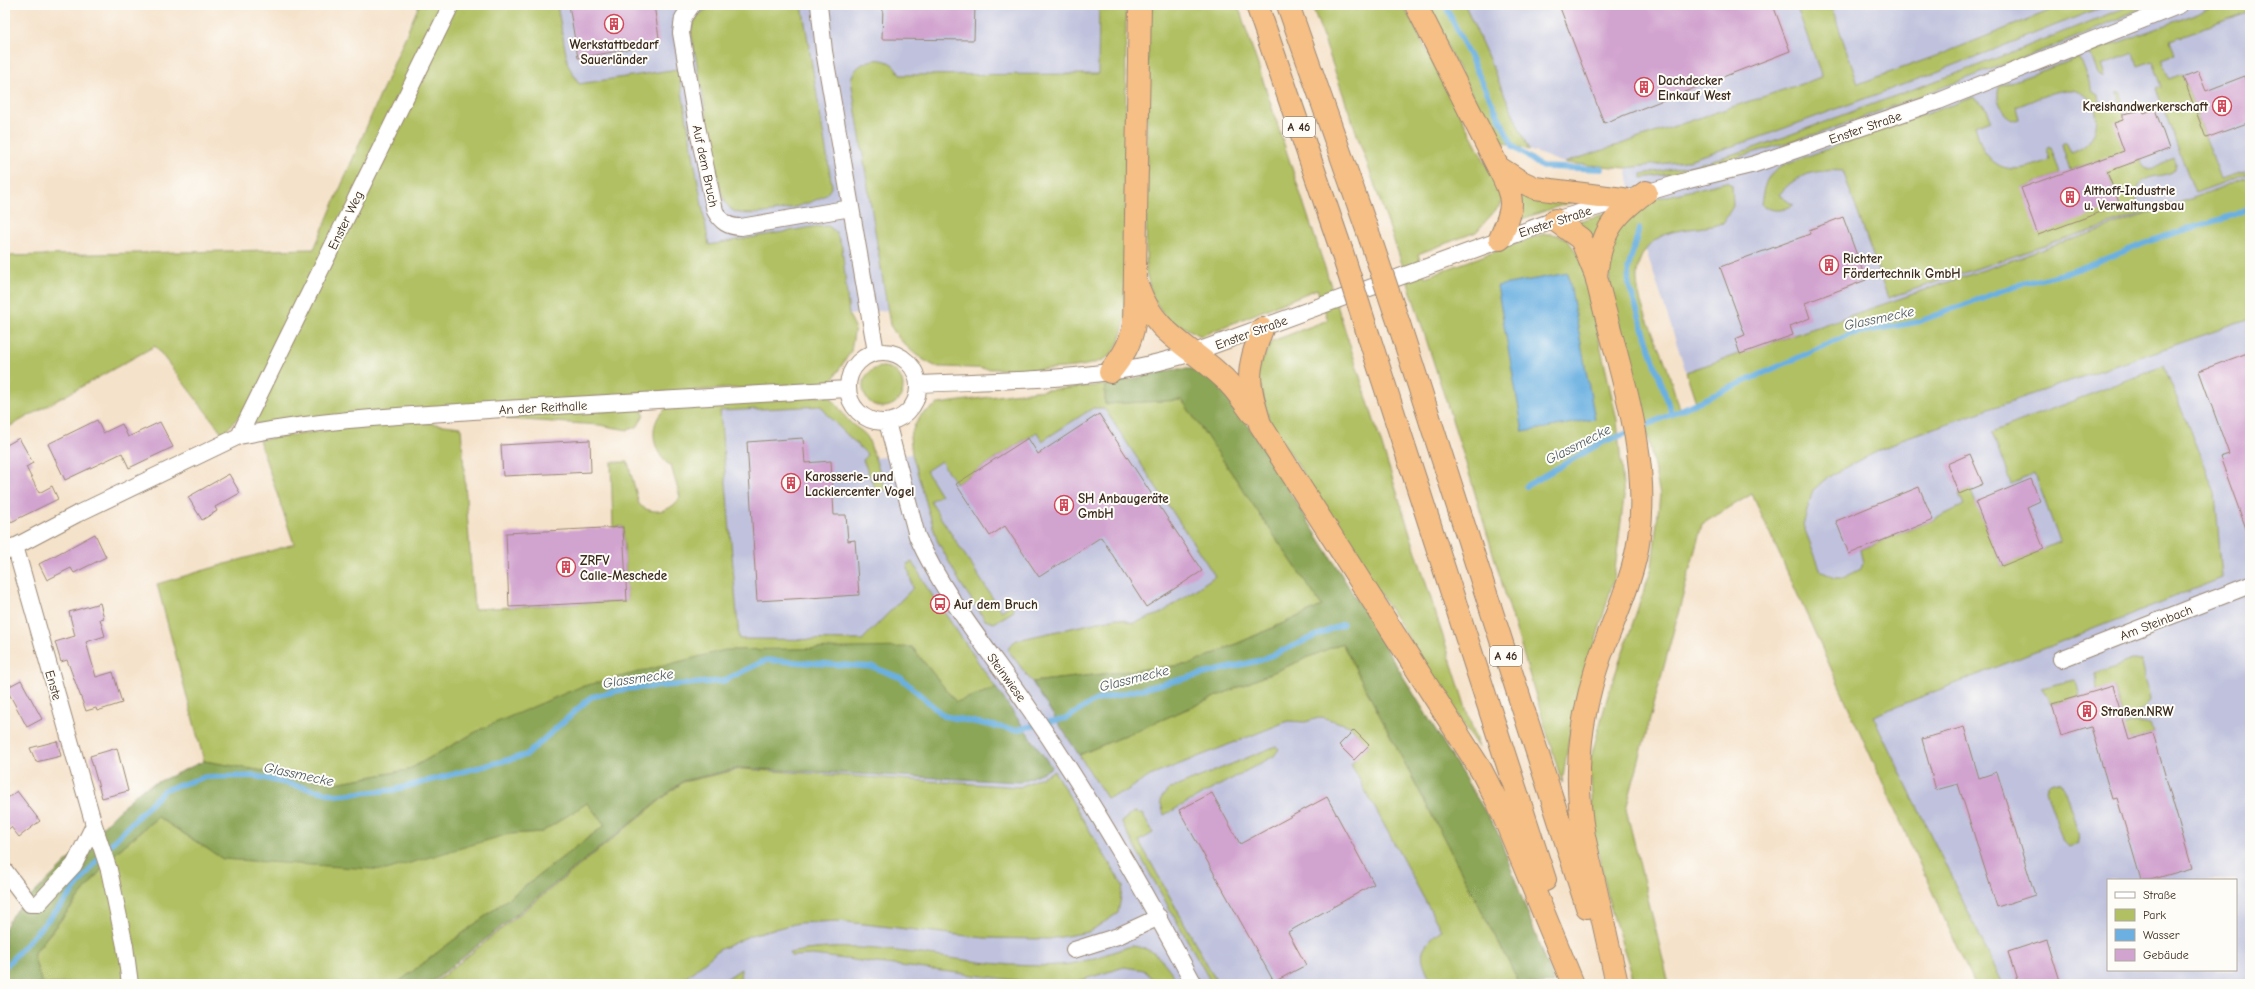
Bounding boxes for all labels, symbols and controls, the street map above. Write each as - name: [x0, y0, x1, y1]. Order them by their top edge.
- building icon: Werkstattbedarf Sauerländer: [603, 13, 625, 35]
- place label: Werkstattbedarf Sauerländer: [570, 37, 659, 67]
- place label: Dachdecker Einkauf West: [1658, 73, 1731, 103]
- building icon: Dachdecker Einkauf West: [1633, 76, 1655, 98]
- building icon: Kreishandwerkerschaft: [2211, 95, 2233, 117]
- place label: Kreishandwerkerschaft: [2082, 99, 2209, 114]
- street label: Enster Straße: [1827, 108, 1904, 147]
- road number: A 46: [1283, 117, 1315, 137]
- street label: Auf dem Bruch: [689, 124, 722, 209]
- place label: Althoff-Industrie u. Verwaltungsbau: [2084, 183, 2184, 213]
- building icon: Althoff-Industrie u. Verwaltungsbau: [2059, 186, 2081, 208]
- street label: Enster Weg: [325, 188, 366, 252]
- street label: Enster Straße: [1517, 203, 1594, 240]
- place label: Richter Fördertechnik GmbH: [1843, 251, 1961, 281]
- building icon: Richter Fördertechnik GmbH: [1818, 254, 1840, 276]
- water label: Glassmecke: [1843, 303, 1916, 334]
- street label: Enster Straße: [1213, 312, 1290, 352]
- street label: An der Reithalle: [498, 398, 588, 417]
- water label: Glassmecke: [1543, 421, 1614, 468]
- place label: Karosserie- und Lackiercenter Vogel: [805, 469, 914, 499]
- building icon: Karosserie- und Lackiercenter Vogel: [780, 472, 802, 494]
- place label: SH Anbaugeräte GmbH: [1078, 491, 1169, 521]
- building icon: SH Anbaugeräte GmbH: [1053, 494, 1075, 516]
- place label: ZRFV Calle-Meschede: [580, 553, 668, 583]
- building icon: ZRFV Calle-Meschede: [555, 556, 577, 578]
- bus stop icon: Auf dem Bruch: [929, 593, 951, 615]
- place label: Auf dem Bruch: [954, 597, 1038, 612]
- street label: Am Steinbach: [2118, 602, 2195, 643]
- road number: A 46: [1490, 646, 1522, 666]
- street label: Steinwiese: [984, 650, 1029, 705]
- water label: Glassmecke: [1098, 662, 1171, 695]
- water label: Glassmecke: [602, 665, 674, 692]
- street label: Enste: [42, 669, 65, 702]
- building icon: Straßen.NRW: [2076, 700, 2098, 722]
- place label: Straßen.NRW: [2101, 704, 2173, 719]
- water label: Glassmecke: [262, 759, 335, 790]
- legend: [2107, 879, 2237, 971]
- text: Straße: [2143, 888, 2176, 902]
- text: Park: [2143, 908, 2166, 922]
- text: Wasser: [2143, 928, 2180, 942]
- text: Gebäude: [2143, 948, 2189, 962]

